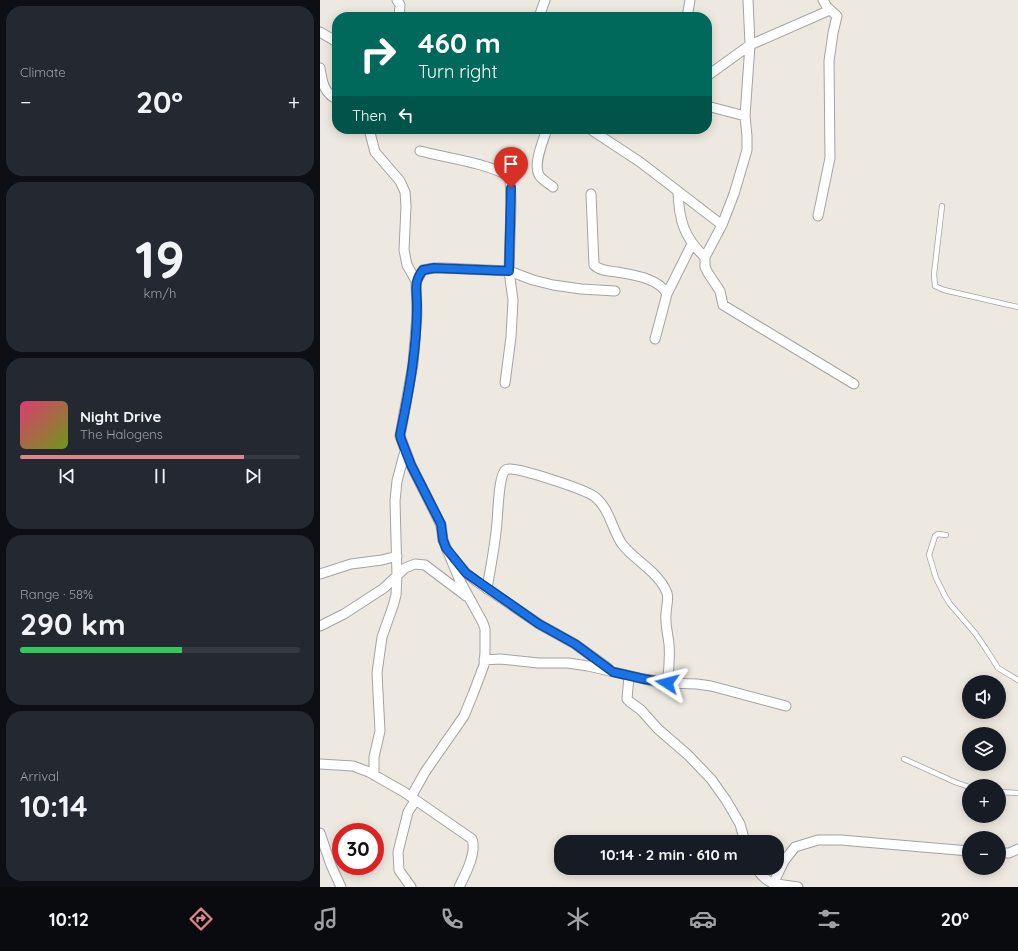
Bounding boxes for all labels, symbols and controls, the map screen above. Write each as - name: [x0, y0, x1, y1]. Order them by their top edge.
- text: 460 m: [418, 25, 501, 60]
- icon: right: [352, 28, 404, 80]
- text: Turn right: [418, 60, 498, 83]
- text: Climate: [20, 64, 66, 80]
- text: 20°: [136, 83, 183, 121]
- text: −: [20, 88, 31, 116]
- text: +: [288, 88, 300, 116]
- icon: left: [395, 104, 417, 126]
- text: Then: [352, 106, 387, 125]
- pin: [494, 147, 528, 188]
- icon: arrive: [500, 153, 522, 175]
- text: 19: [135, 226, 185, 291]
- text: km/h: [144, 285, 176, 301]
- text: Night Drive: [80, 407, 161, 426]
- text: The Halogens: [80, 426, 163, 442]
- icon: previous: [56, 465, 78, 487]
- icon: pause: [149, 465, 171, 487]
- icon: next: [242, 465, 264, 487]
- text: Range · 58%: [20, 586, 93, 602]
- text: 290 km: [20, 605, 126, 643]
- position arrow: [646, 662, 688, 704]
- map controls: [962, 675, 1006, 875]
- button: sound: [962, 675, 1006, 719]
- button: layers: [962, 727, 1006, 771]
- text: Arrival: [20, 768, 59, 784]
- button: +: [962, 779, 1006, 823]
- text: 10:14: [20, 787, 88, 825]
- speed limit sign: 30: [332, 823, 384, 875]
- button: −: [962, 831, 1006, 875]
- text: 10:14 · 2 min · 610 m: [600, 845, 738, 864]
- icon: directions: [187, 905, 215, 933]
- icon: music: [312, 905, 340, 933]
- icon: phone: [438, 905, 466, 933]
- icon: climate: [564, 905, 592, 933]
- icon: car: [689, 905, 717, 933]
- icon: filters: [815, 905, 843, 933]
- text: 10:12: [49, 908, 89, 931]
- text: 20°: [941, 908, 969, 931]

